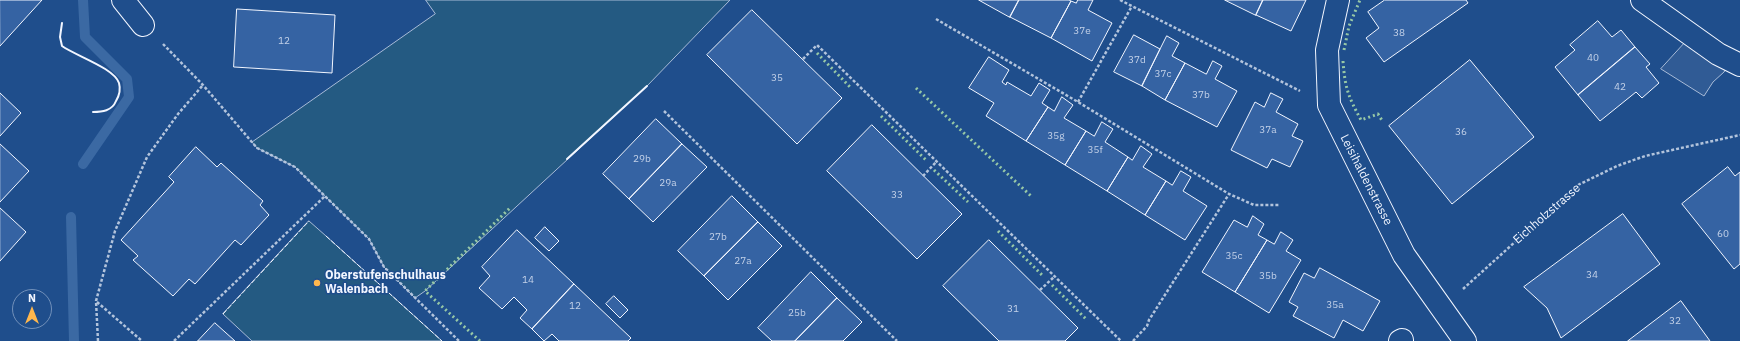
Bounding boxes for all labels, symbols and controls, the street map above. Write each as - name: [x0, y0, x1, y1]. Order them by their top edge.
- house number: 37e: [1073, 25, 1091, 37]
- house number: 38: [1393, 27, 1405, 39]
- house number: 12: [278, 35, 290, 47]
- house number: 40: [1587, 52, 1599, 64]
- house number: 37d: [1128, 54, 1146, 66]
- house number: 37c: [1154, 68, 1172, 80]
- house number: 35: [771, 72, 783, 84]
- house number: 42: [1614, 81, 1626, 93]
- house number: 37b: [1192, 89, 1210, 101]
- house number: 37a: [1259, 124, 1277, 136]
- house number: 36: [1455, 126, 1467, 138]
- house number: 35g: [1047, 130, 1065, 142]
- street label: Leisihaldenstrasse: [1337, 132, 1395, 228]
- house number: 35f: [1087, 144, 1103, 156]
- house number: 29b: [633, 153, 651, 165]
- house number: 29a: [659, 177, 677, 189]
- street label: Eichholzstrasse: [1511, 181, 1583, 247]
- house number: 33: [891, 189, 903, 201]
- house number: 60: [1717, 228, 1729, 240]
- house number: 27b: [709, 231, 727, 243]
- house number: 35c: [1225, 250, 1243, 262]
- house number: 27a: [734, 255, 752, 267]
- place label: Oberstufenschulhaus Walenbach: [325, 269, 446, 297]
- house number: 34: [1586, 269, 1598, 281]
- house number: 35b: [1259, 270, 1277, 282]
- house number: 14: [522, 274, 534, 286]
- marker: Oberstufenschulhaus Walenbach: [312, 278, 322, 288]
- north arrow: [12, 289, 52, 329]
- text: N: [28, 291, 36, 305]
- house number: 35a: [1326, 299, 1344, 311]
- house number: 12: [569, 300, 581, 312]
- house number: 31: [1007, 303, 1019, 315]
- house number: 25b: [788, 307, 806, 319]
- house number: 32: [1669, 315, 1681, 327]

